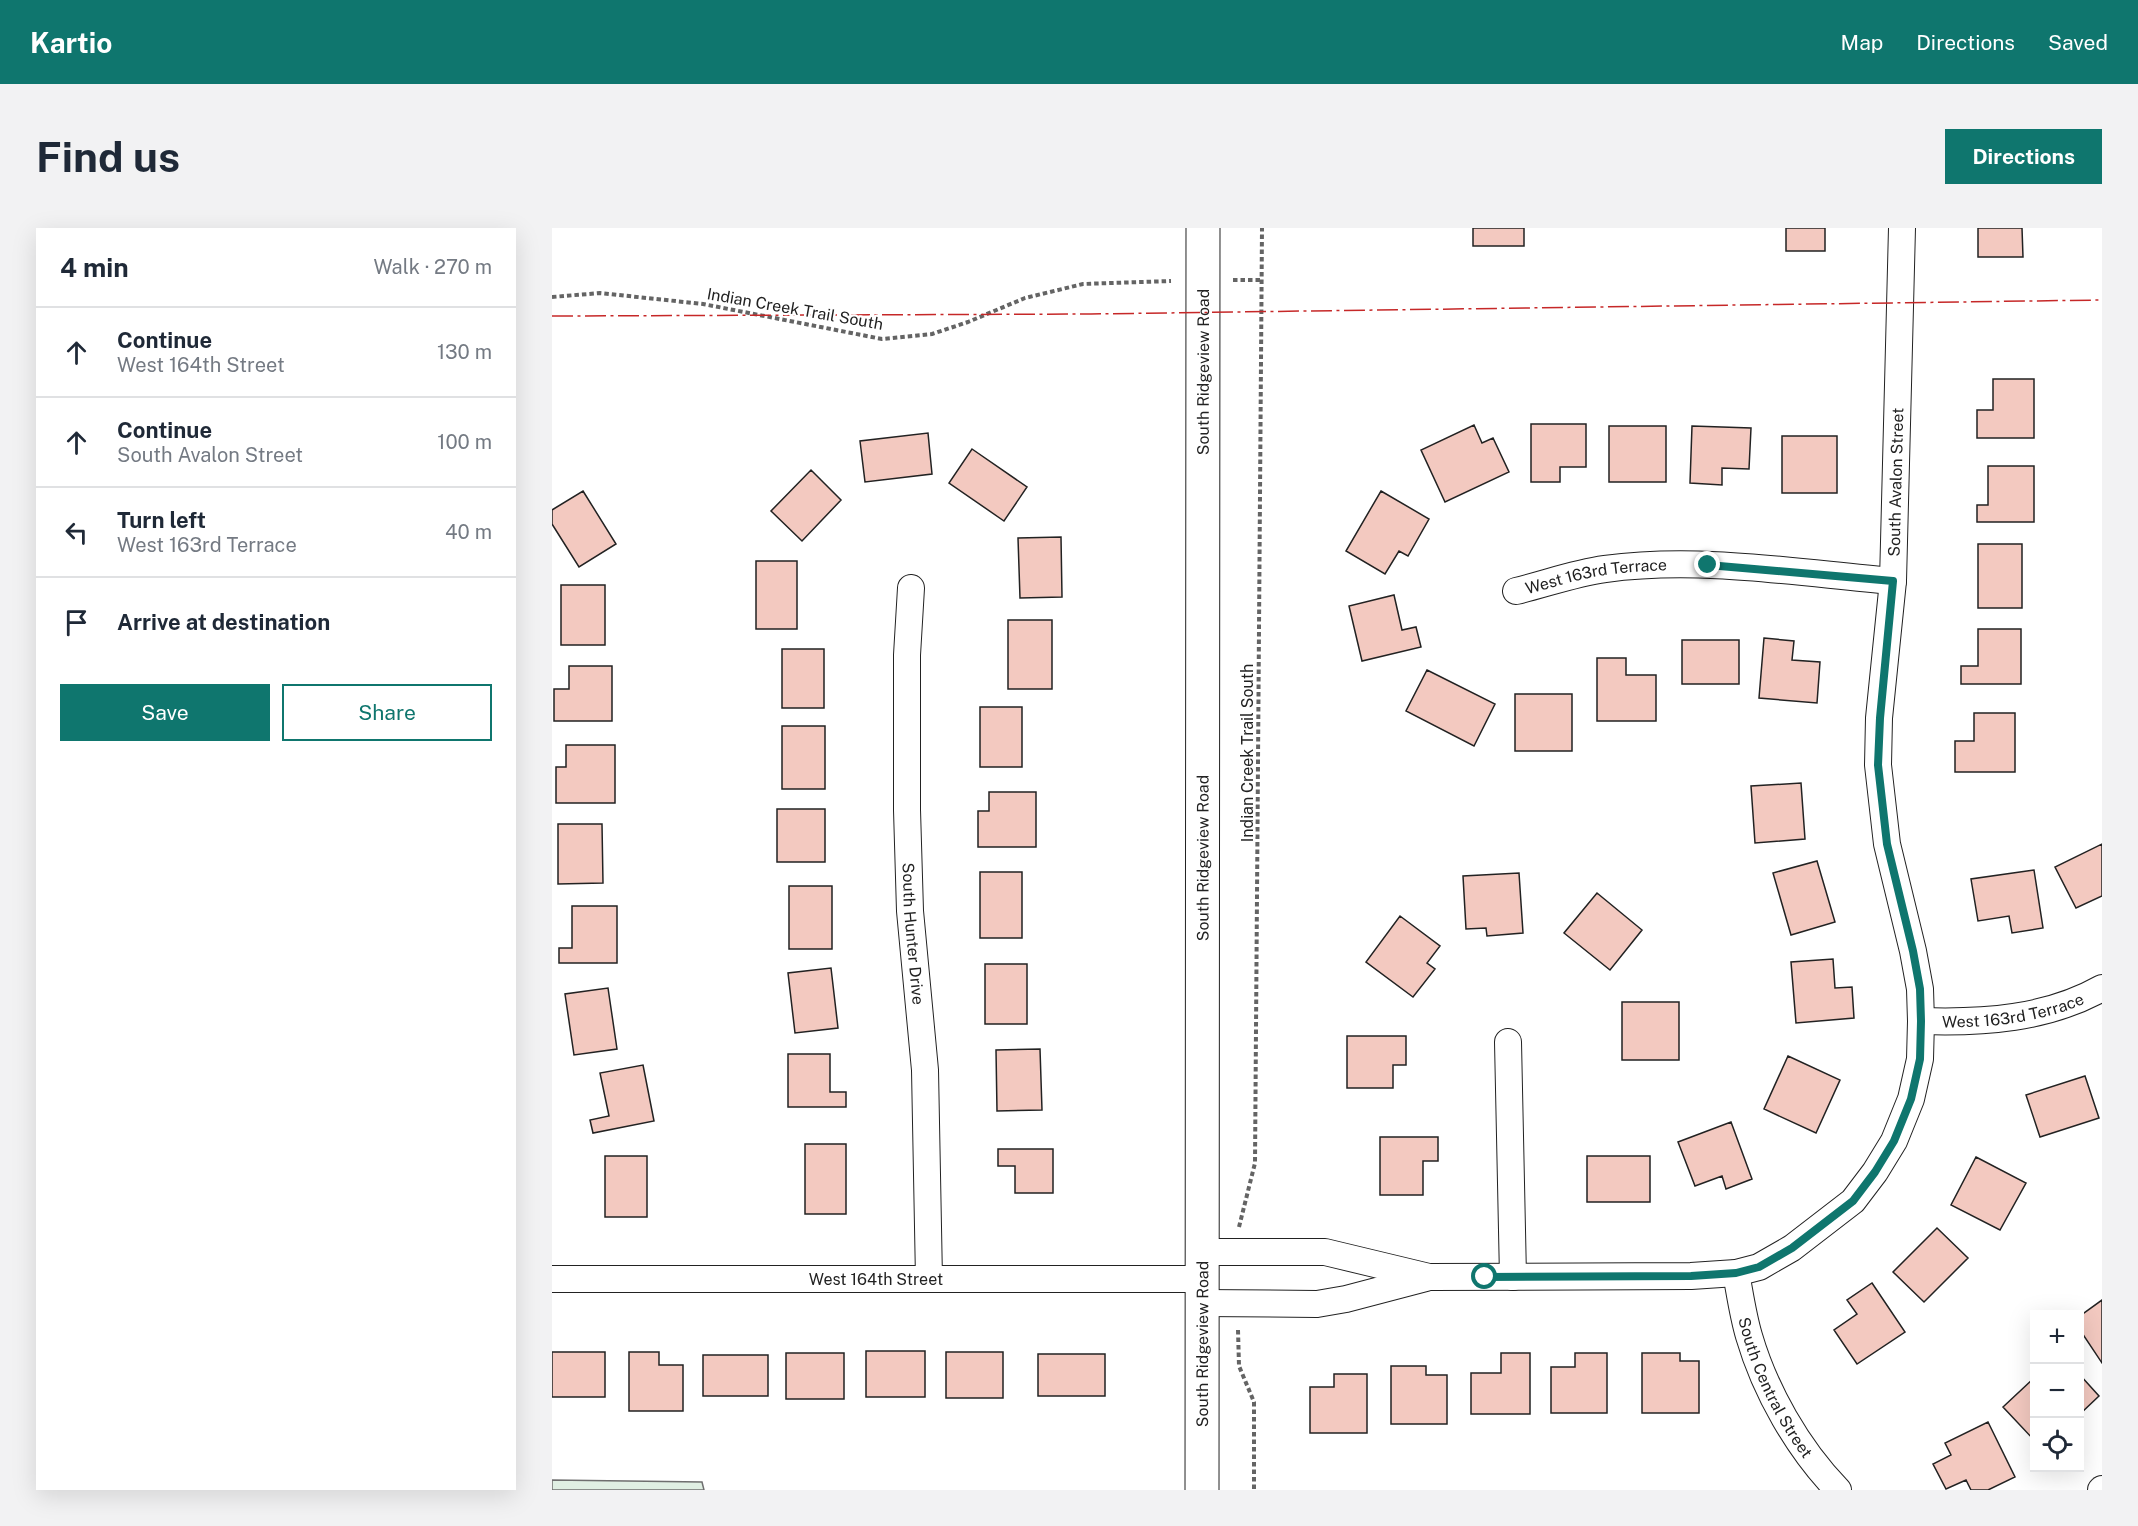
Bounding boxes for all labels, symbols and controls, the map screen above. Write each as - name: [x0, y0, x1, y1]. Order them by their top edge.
- text: Kartio: [30, 26, 112, 59]
- text: Map: [1841, 30, 1883, 55]
- text: Directions: [1916, 30, 2015, 55]
- text: Saved: [2048, 30, 2108, 55]
- button: Directions: [1945, 129, 2102, 184]
- text: Find us: [36, 132, 180, 181]
- text: 4 min: [60, 252, 129, 283]
- text: Walk · 270 m: [373, 255, 492, 279]
- street label: Indian Creek Trail South: [705, 284, 885, 334]
- street label: South Ridgeview Road: [1193, 289, 1212, 455]
- text: Continue: [117, 327, 212, 353]
- icon: ahead: [60, 336, 93, 369]
- text: 130 m: [437, 340, 492, 364]
- text: West 164th Street: [117, 353, 285, 377]
- street label: South Avalon Street: [1884, 407, 1907, 557]
- text: Continue: [117, 417, 212, 443]
- icon: ahead: [60, 426, 93, 459]
- text: 100 m: [437, 430, 492, 454]
- text: South Avalon Street: [117, 443, 303, 467]
- text: Turn left: [117, 507, 206, 533]
- icon: left: [60, 516, 93, 549]
- text: 40 m: [445, 520, 492, 544]
- text: West 163rd Terrace: [117, 533, 297, 557]
- route end: [1694, 551, 1720, 577]
- street label: West 163rd Terrace: [1523, 555, 1667, 598]
- icon: arrive: [60, 606, 93, 639]
- text: Arrive at destination: [117, 609, 330, 635]
- street label: Indian Creek Trail South: [1238, 664, 1257, 842]
- button: Save: [60, 684, 270, 741]
- button: Share: [282, 684, 492, 741]
- street label: South Ridgeview Road: [1193, 775, 1212, 941]
- street label: South Hunter Drive: [899, 862, 928, 1006]
- street label: West 163rd Terrace: [1942, 989, 2087, 1031]
- street label: South Ridgeview Road: [1193, 1261, 1212, 1427]
- route start: [1471, 1263, 1497, 1289]
- street label: West 164th Street: [809, 1270, 943, 1289]
- map controls: [2030, 1310, 2084, 1472]
- button: +: [2030, 1310, 2084, 1364]
- street label: South Central Street: [1735, 1315, 1817, 1461]
- button: −: [2030, 1364, 2084, 1418]
- button: locate: [2030, 1418, 2084, 1472]

